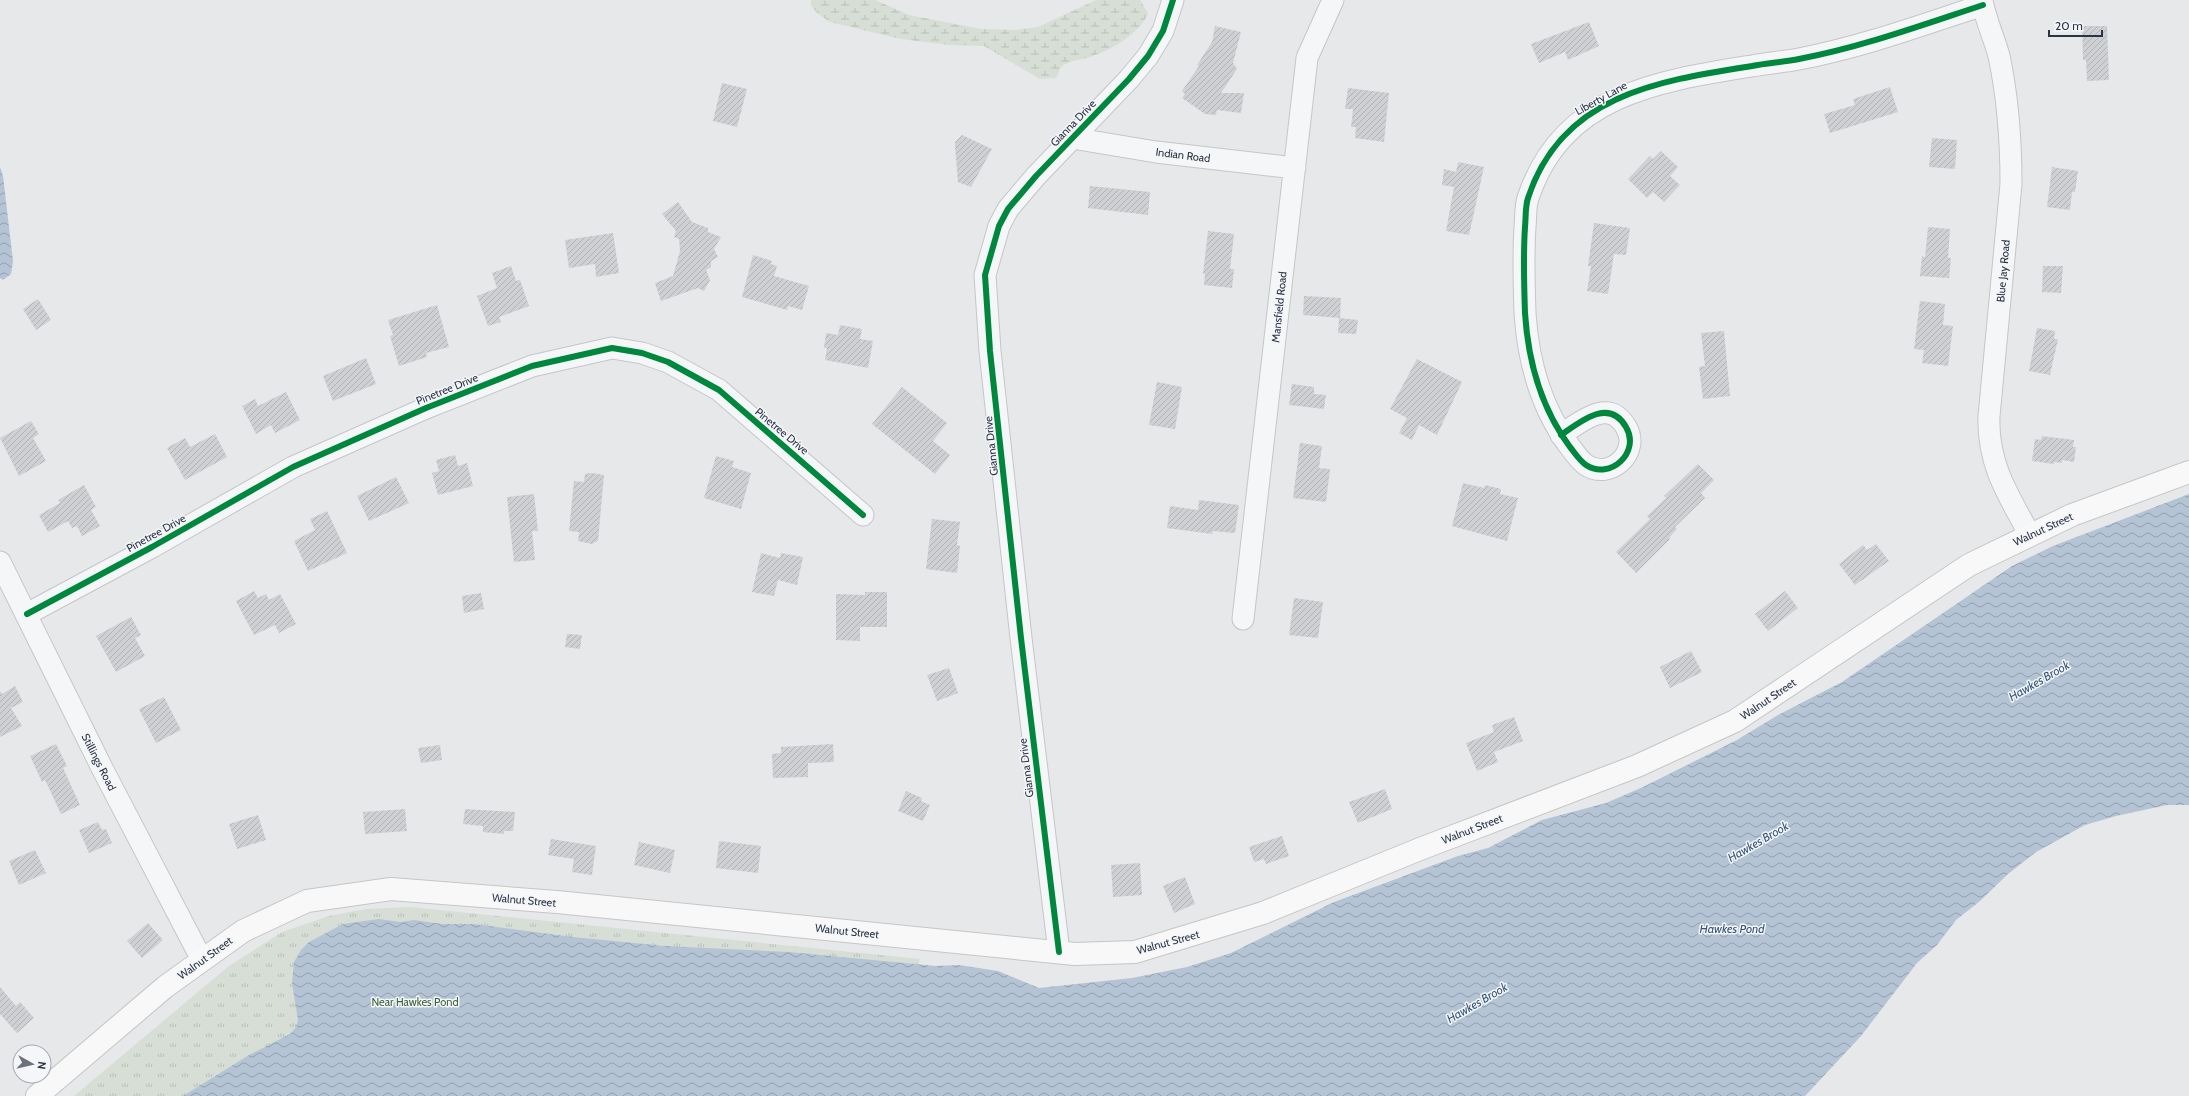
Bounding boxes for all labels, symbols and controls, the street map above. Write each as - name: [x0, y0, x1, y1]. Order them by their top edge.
- scale bar: [2049, 12, 2102, 38]
- text: 20 m: [2055, 18, 2083, 33]
- street label: Liberty Lane: [1573, 78, 1630, 118]
- street label: Gianna Drive: [1047, 96, 1099, 149]
- street label: Indian Road: [1155, 145, 1211, 165]
- street label: Blue Jay Road: [1993, 239, 2013, 303]
- street label: Mansfield Road: [1268, 271, 1290, 343]
- street label: Pinetree Drive: [414, 370, 480, 408]
- street label: Pinetree Drive: [752, 404, 812, 458]
- street label: Gianna Drive: [981, 415, 1001, 476]
- street label: Walnut Street: [2011, 509, 2075, 549]
- street label: Pinetree Drive: [124, 511, 188, 555]
- water label: Hawkes Brook: [2006, 657, 2073, 704]
- street label: Walnut Street: [1737, 675, 1799, 723]
- street label: Stillings Road: [79, 731, 119, 793]
- street label: Gianna Drive: [1015, 737, 1037, 798]
- street label: Walnut Street: [1440, 811, 1505, 847]
- water label: Hawkes Brook: [1725, 818, 1792, 865]
- street label: Walnut Street: [491, 890, 557, 910]
- street label: Walnut Street: [814, 921, 880, 941]
- water label: Hawkes Pond: [1700, 921, 1765, 936]
- street label: Walnut Street: [1135, 927, 1201, 957]
- street label: Walnut Street: [175, 933, 235, 983]
- water label: Hawkes Brook: [1444, 979, 1511, 1026]
- park label: Near Hawkes Pond: [371, 995, 459, 1009]
- north arrow: [12, 1044, 52, 1084]
- text: N: [34, 1061, 49, 1070]

